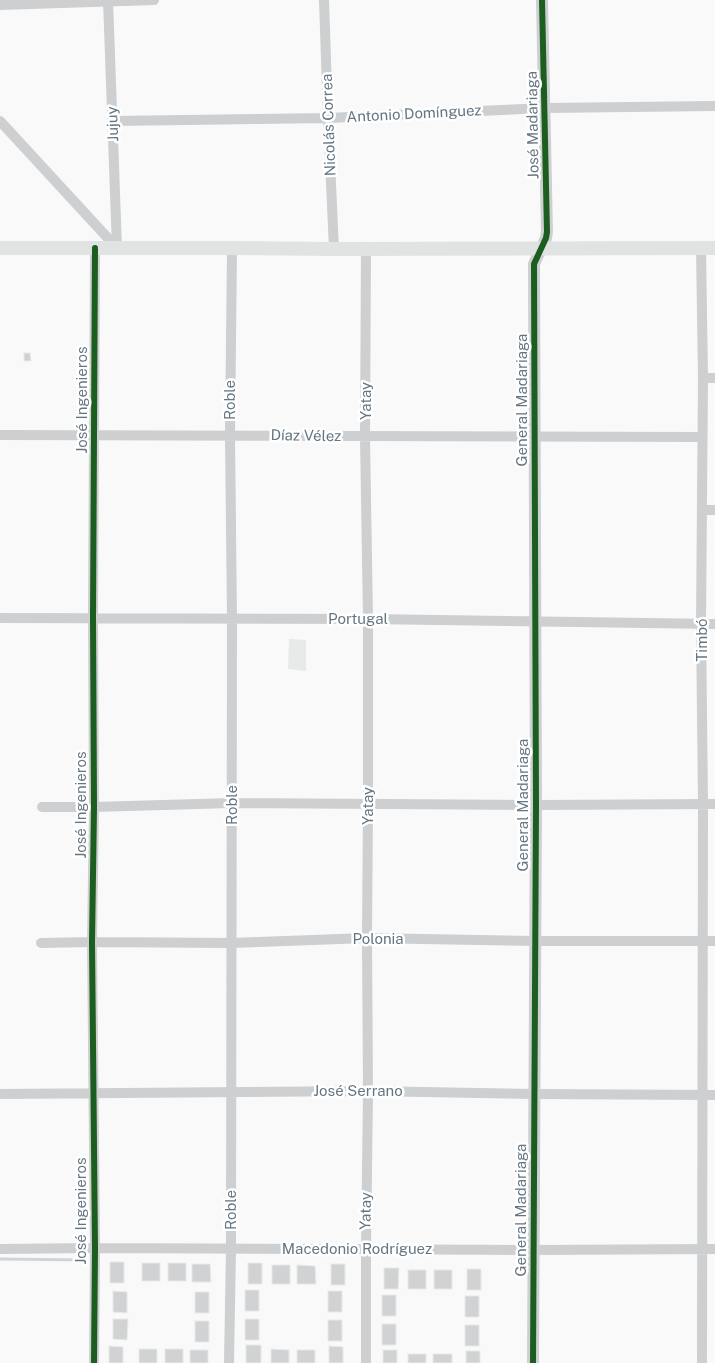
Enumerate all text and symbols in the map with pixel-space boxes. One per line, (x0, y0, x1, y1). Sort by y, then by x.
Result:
street label: José Madariaga (523, 71, 543, 179)
street label: Nicolás Correa (318, 73, 340, 177)
street label: Antonio Domínguez (346, 101, 482, 127)
street label: Jujuy (103, 106, 123, 142)
street label: General Madariaga (513, 334, 531, 466)
street label: José Ingenieros (73, 346, 91, 454)
street label: Roble (221, 380, 239, 420)
street label: Yatay (357, 382, 375, 420)
street label: Díaz Vélez (270, 426, 342, 446)
street label: Portugal (328, 610, 388, 628)
street label: Timbó (693, 618, 711, 662)
street label: General Madariaga (514, 739, 532, 871)
street label: José Ingenieros (72, 751, 90, 859)
street label: Roble (223, 785, 241, 825)
street label: Yatay (359, 787, 377, 825)
street label: Polonia (352, 930, 404, 948)
street label: José Serrano (313, 1082, 403, 1100)
street label: General Madariaga (512, 1144, 530, 1276)
street label: José Ingenieros (72, 1157, 90, 1265)
street label: Roble (222, 1190, 240, 1230)
street label: Yatay (357, 1192, 375, 1230)
street label: Macedonio Rodríguez (282, 1240, 432, 1258)

